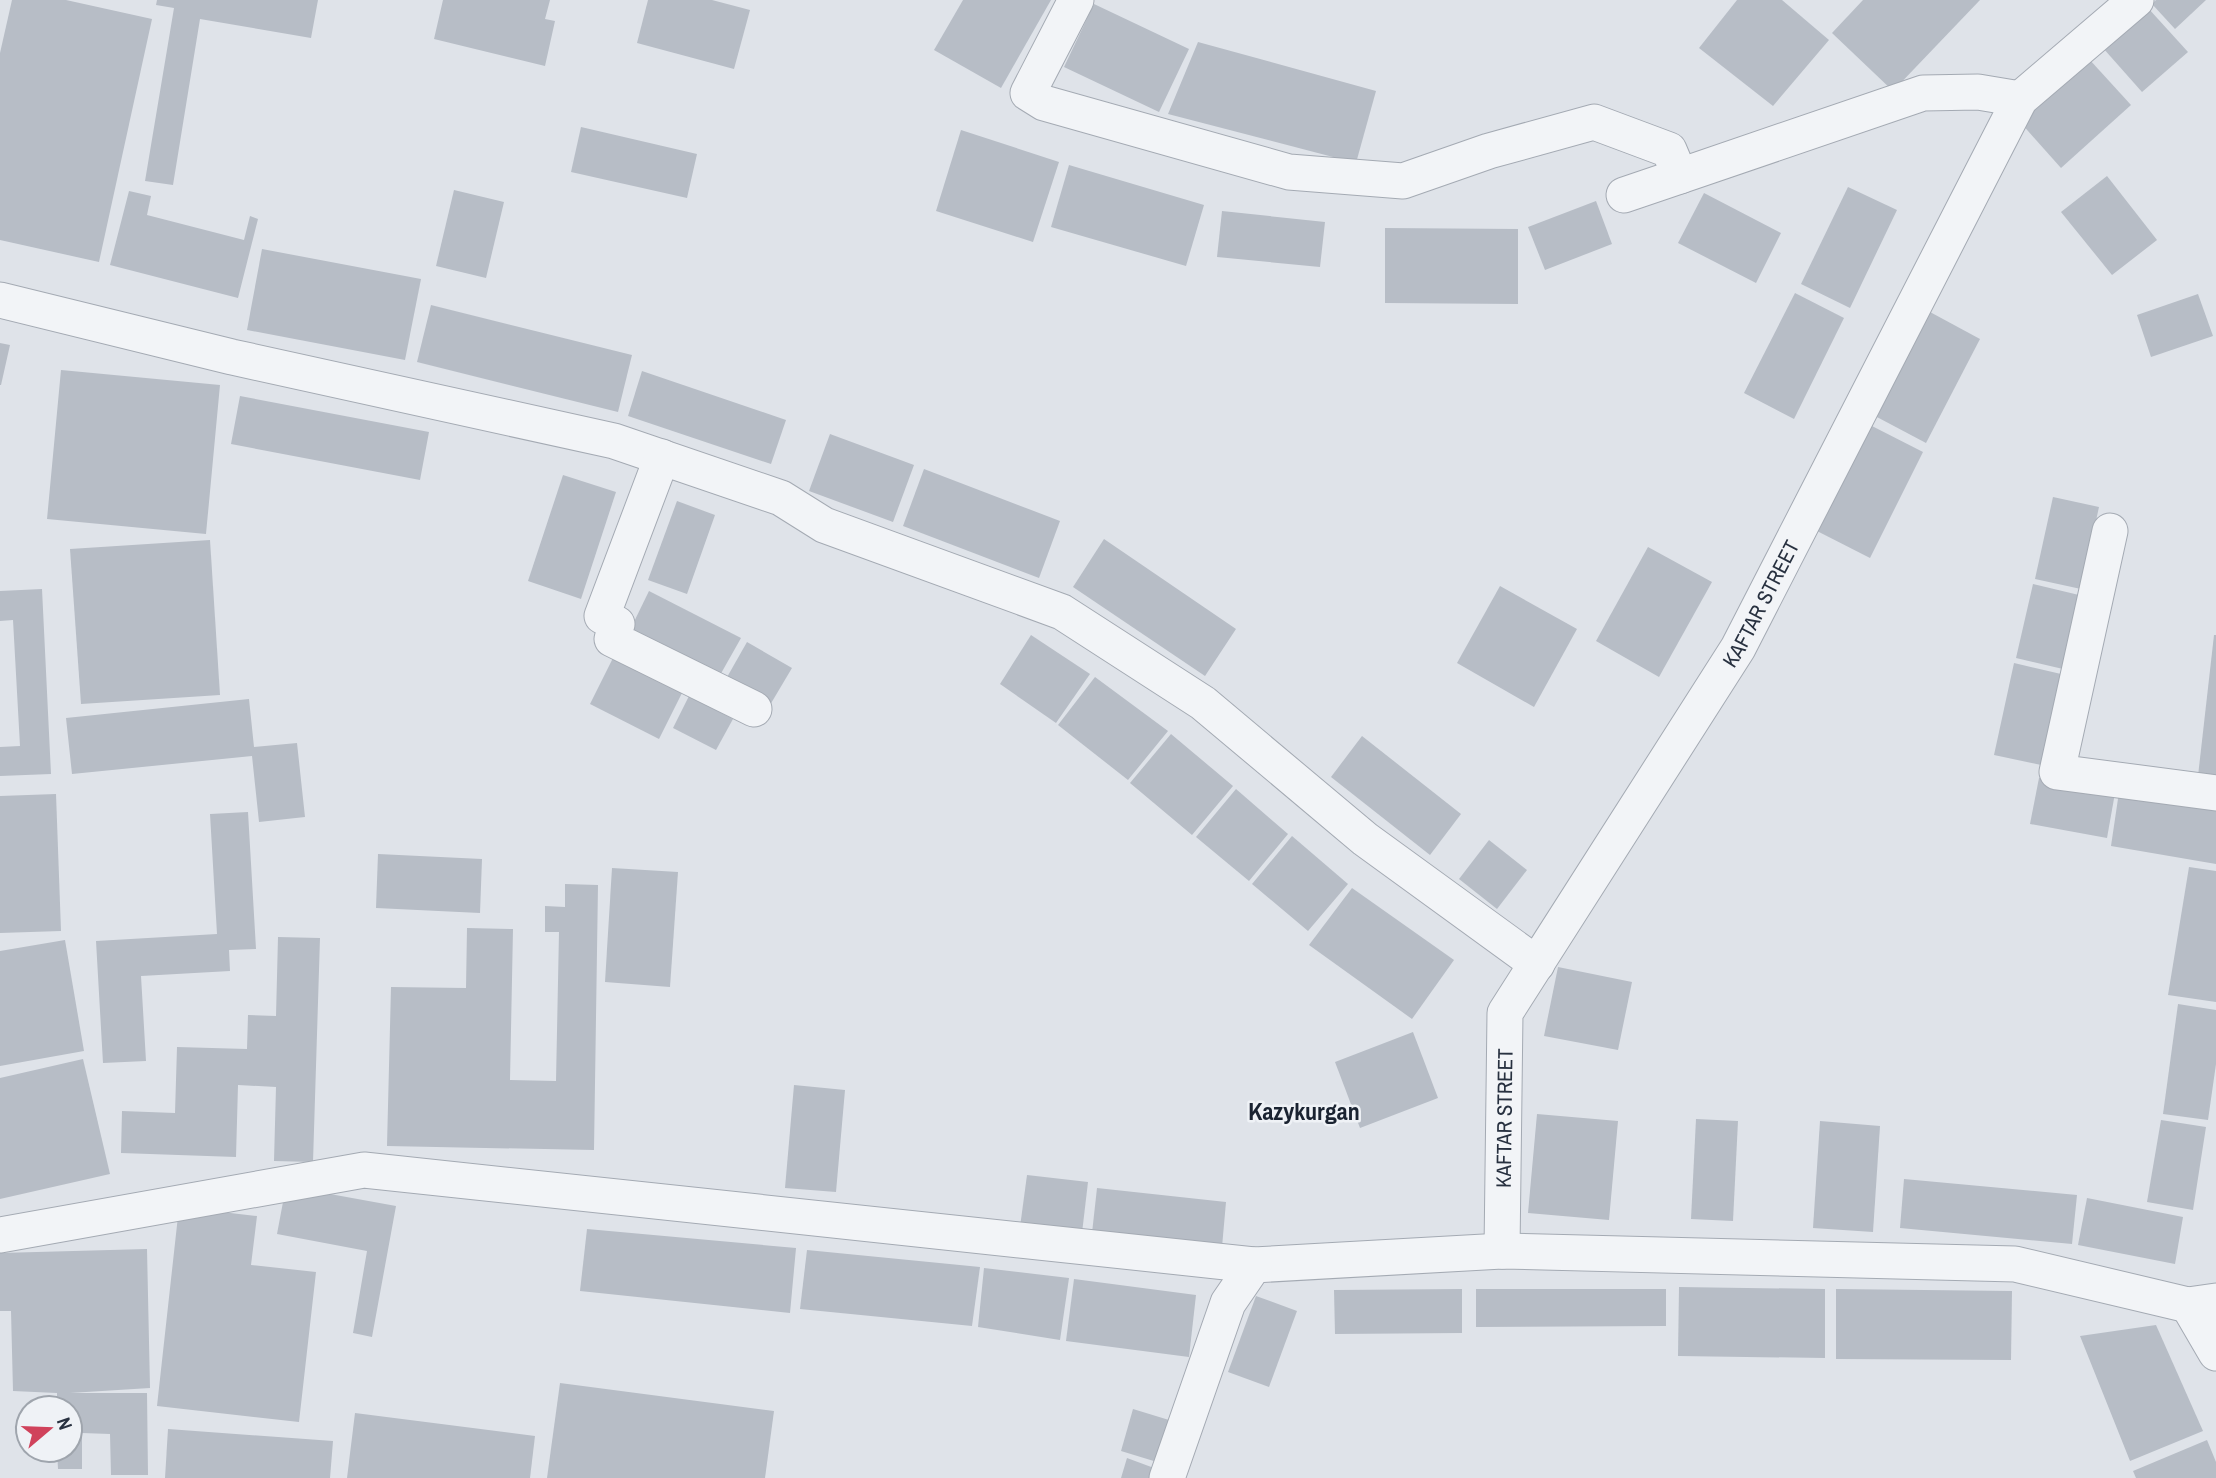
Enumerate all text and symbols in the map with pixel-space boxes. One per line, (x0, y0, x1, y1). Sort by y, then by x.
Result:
street label: KAFTAR STREET (1715, 534, 1806, 673)
street label: KAFTAR STREET (1488, 1048, 1519, 1188)
district label: Kazykurgan (1248, 1095, 1360, 1127)
north arrow (14, 1394, 84, 1464)
text: N (51, 1414, 79, 1433)

